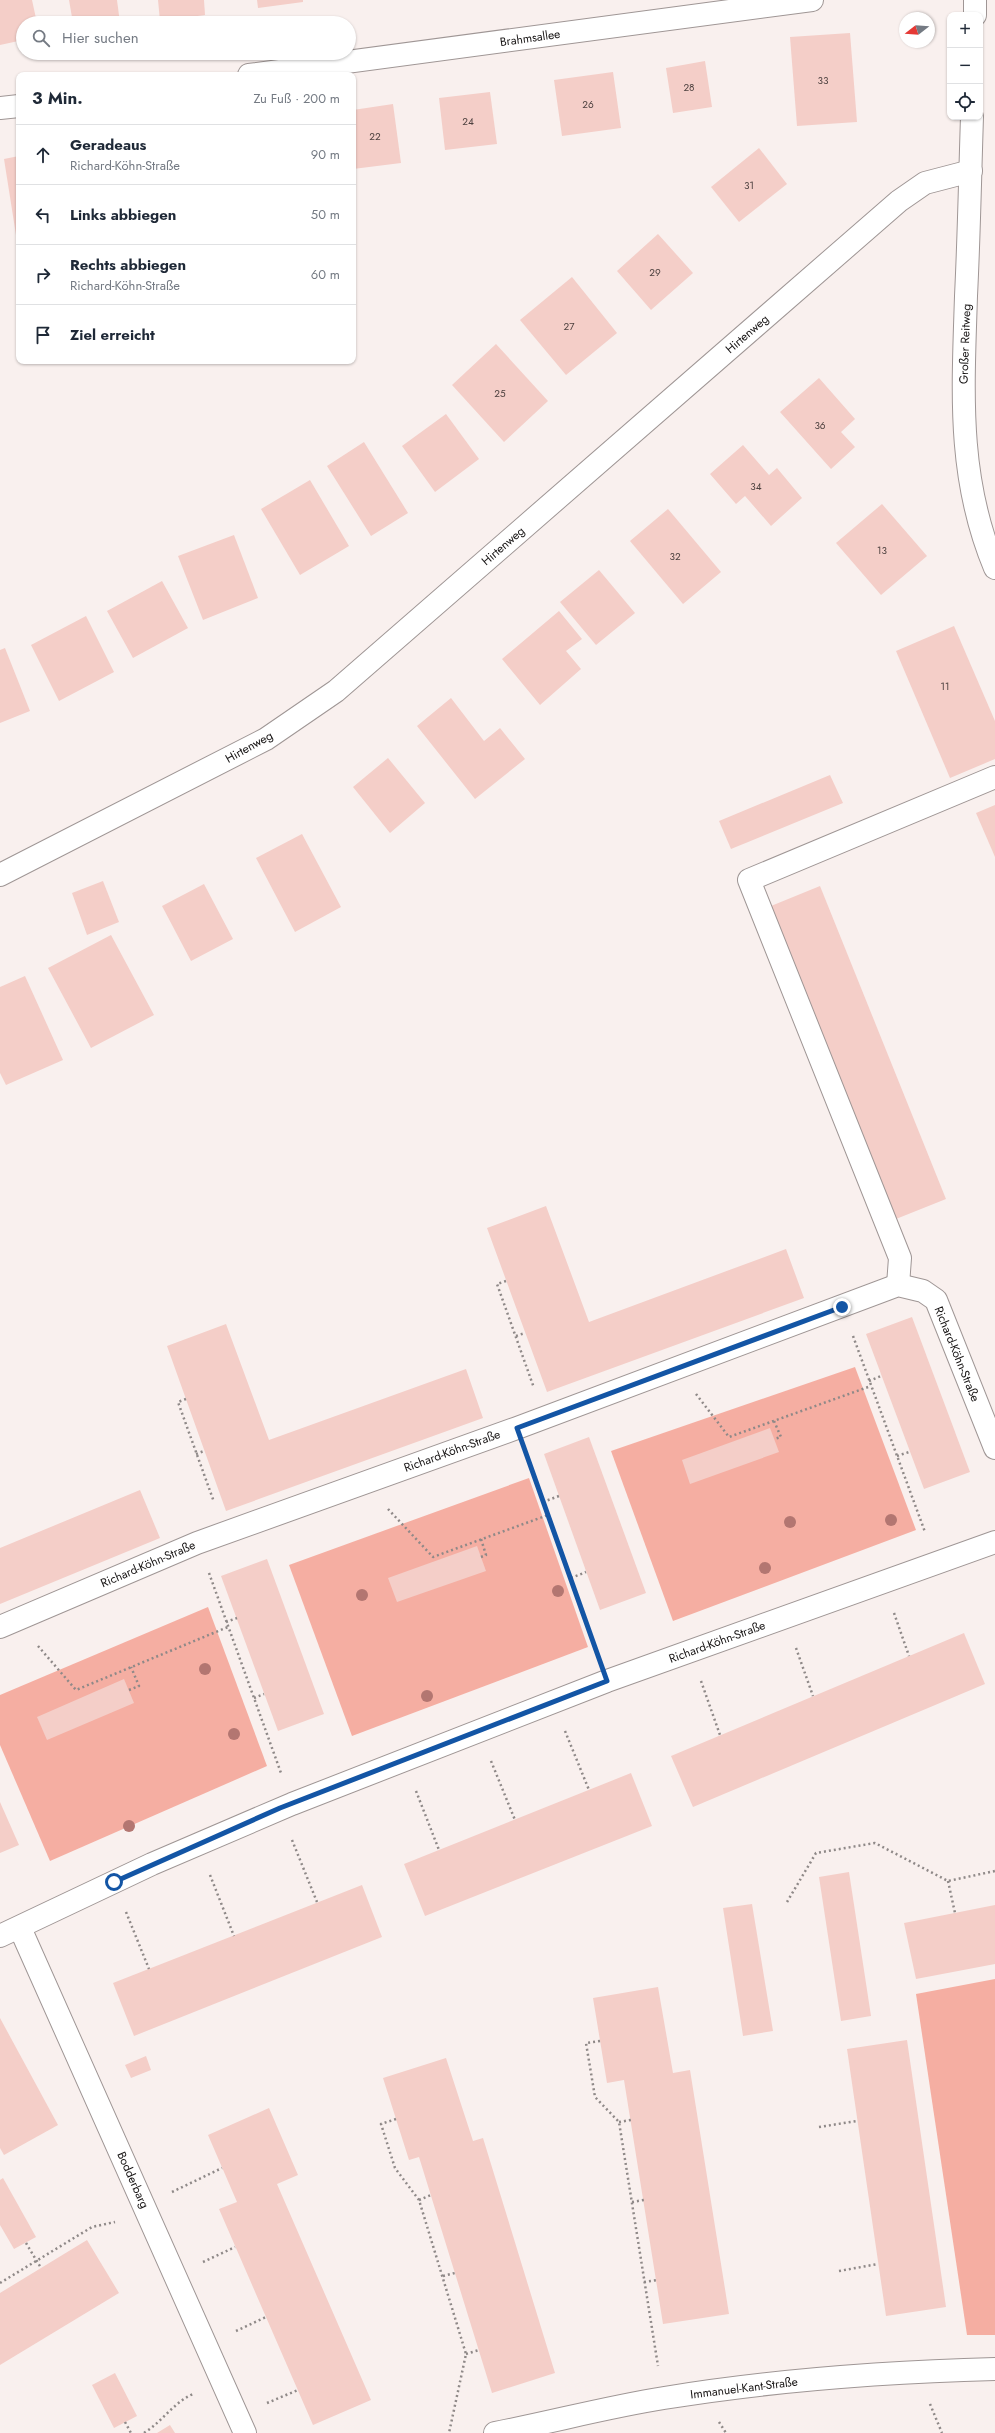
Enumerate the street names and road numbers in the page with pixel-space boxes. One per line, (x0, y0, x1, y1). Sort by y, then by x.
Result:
street label: Brahmsallee (499, 25, 561, 51)
street label: Großer Reitweg (955, 304, 975, 384)
street label: Hirtenweg (721, 310, 773, 358)
street label: Hirtenweg (477, 522, 529, 570)
street label: Hirtenweg (222, 726, 276, 768)
street label: Richard-Köhn-Straße (930, 1304, 984, 1404)
street label: Richard-Köhn-Straße (401, 1425, 503, 1477)
street label: Richard-Köhn-Straße (98, 1536, 198, 1592)
street label: Richard-Köhn-Straße (666, 1616, 768, 1668)
street label: Bodderbarg (112, 2149, 154, 2211)
street label: Immanuel-Kant-Straße (689, 2372, 799, 2404)

